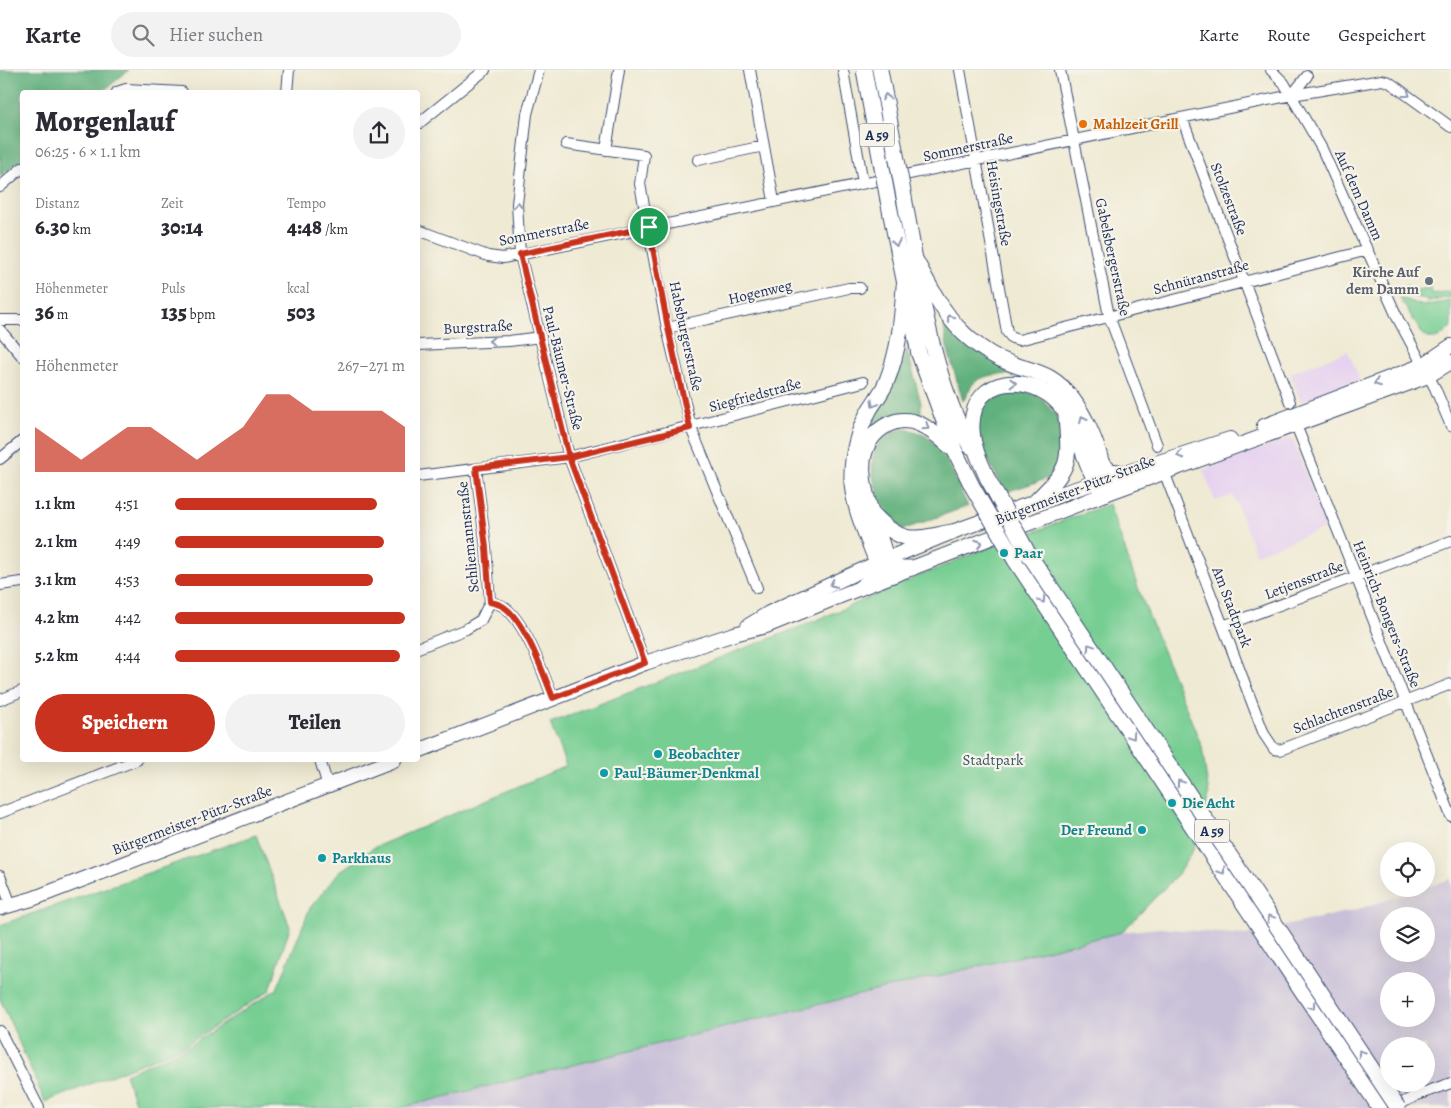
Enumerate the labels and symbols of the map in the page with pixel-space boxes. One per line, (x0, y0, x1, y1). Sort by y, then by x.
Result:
one-way arrow (1401, 88, 1411, 97)
one-way arrow (881, 93, 891, 102)
place label: Mahlzeit Grill (1093, 114, 1179, 134)
marker: Mahlzeit Grill (1077, 118, 1089, 130)
road number: A 59 (860, 124, 894, 146)
street label: Sommerstraße (921, 128, 1015, 166)
street label: Auf dem Damm (1330, 146, 1388, 244)
street label: Heisingstraße (982, 158, 1016, 248)
street label: Stolzestraße (1206, 160, 1252, 239)
street label: Gabelsbergerstraße (1091, 196, 1135, 318)
one-way arrow (512, 201, 523, 209)
pin (628, 206, 670, 248)
street label: Sommerstraße (497, 213, 591, 251)
one-way arrow (891, 238, 901, 247)
street label: Schnüranstraße (1151, 255, 1251, 299)
place label: Kirche Auf dem Damm (1346, 262, 1421, 299)
street label: Hogenweg (726, 275, 794, 309)
marker: Kirche Auf dem Damm (1423, 275, 1435, 287)
street label: Habsburgerstraße (665, 279, 708, 393)
street label: Paul-Bäumer-Straße (538, 304, 588, 433)
one-way arrow (947, 314, 956, 324)
street label: Burgstraße (443, 315, 513, 339)
one-way arrow (488, 336, 496, 347)
street label: Siegfriedstraße (707, 373, 804, 417)
one-way arrow (1374, 377, 1382, 387)
one-way arrow (1010, 378, 1018, 388)
one-way arrow (870, 398, 880, 407)
one-way arrow (1079, 415, 1090, 424)
one-way arrow (921, 421, 930, 431)
street label: Bürgermeister-Pütz-Straße (992, 450, 1158, 530)
one-way arrow (1177, 450, 1185, 460)
street label: Schliemannstraße (452, 480, 484, 594)
street label: Heinrich-Bongers-Straße (1348, 537, 1426, 691)
one-way arrow (974, 539, 983, 549)
place label: Paar (1014, 543, 1043, 563)
marker: Paar (998, 547, 1010, 559)
street label: Letjensstraße (1262, 556, 1347, 604)
street label: Am Stadtpark (1207, 563, 1257, 651)
one-way arrow (829, 578, 838, 588)
one-way arrow (1036, 595, 1045, 604)
one-way arrow (1087, 644, 1096, 653)
street label: Schlachtenstraße (1290, 682, 1396, 738)
one-way arrow (1126, 730, 1135, 739)
place label: Beobachter (668, 744, 740, 764)
marker: Beobachter (652, 748, 664, 760)
park label: Stadtpark (962, 750, 1024, 770)
place label: Paul-Bäumer-Denkmal (614, 763, 759, 783)
marker: Paul-Bäumer-Denkmal (598, 767, 610, 779)
one-way arrow (1177, 779, 1186, 788)
street label: Bürgermeister-Pütz-Straße (109, 780, 275, 860)
place label: Die Acht (1182, 793, 1235, 813)
marker: Die Acht (1166, 797, 1178, 809)
road number: A 59 (1194, 819, 1230, 842)
place label: Der Freund (1061, 820, 1133, 840)
marker: Der Freund (1136, 824, 1148, 836)
place label: Parkhaus (332, 848, 391, 868)
marker: Parkhaus (316, 852, 328, 864)
one-way arrow (1216, 865, 1225, 875)
one-way arrow (1267, 914, 1277, 923)
one-way arrow (1306, 1000, 1315, 1010)
one-way arrow (1358, 1049, 1367, 1059)

